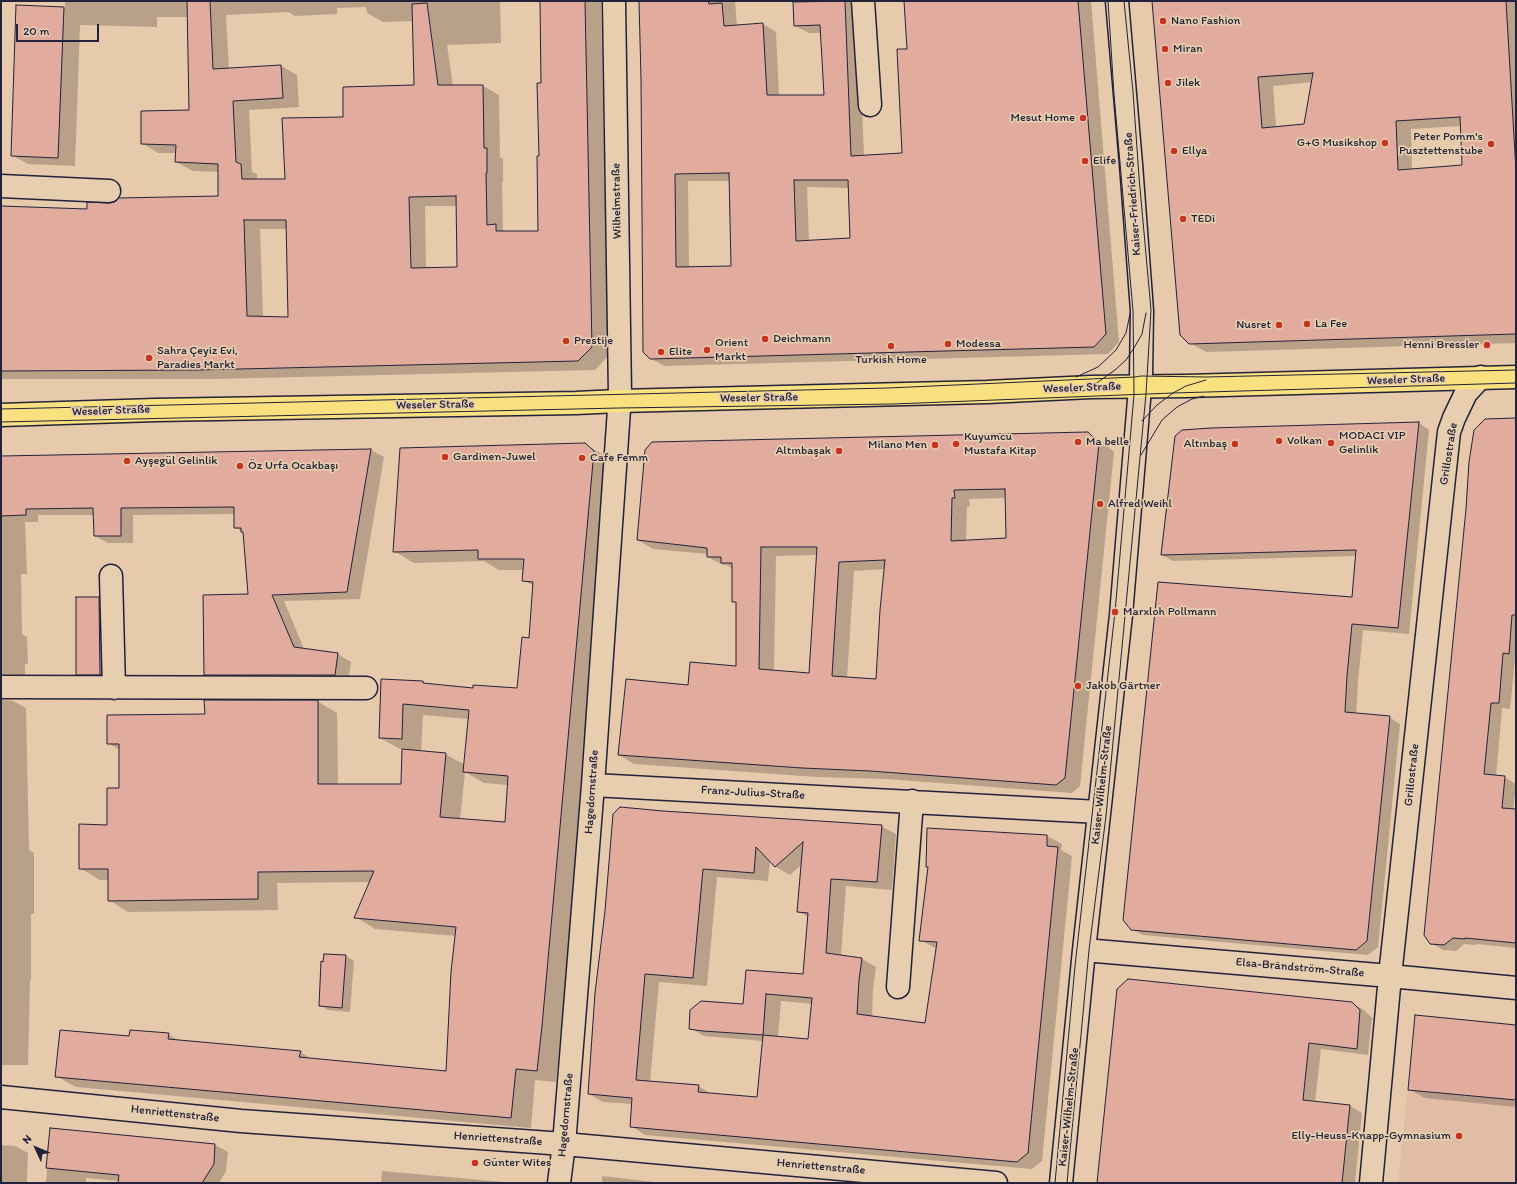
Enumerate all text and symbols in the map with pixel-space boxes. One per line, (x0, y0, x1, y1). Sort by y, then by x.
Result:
place label: Nano Fashion (1171, 14, 1240, 28)
scale bar (18, 16, 101, 42)
marker: Nano Fashion (1158, 16, 1168, 26)
text: 20 m (23, 24, 50, 38)
place label: Miran (1173, 42, 1203, 56)
marker: Miran (1160, 44, 1170, 54)
place label: Jilek (1176, 76, 1200, 90)
marker: Jilek (1163, 78, 1173, 88)
place label: Mesut Home (1011, 111, 1075, 125)
marker: Mesut Home (1078, 113, 1088, 123)
place label: Peter Pomm's Pusztettenstube (1399, 130, 1483, 158)
street label: Kaiser-Friedrich-Straße (1122, 132, 1144, 256)
place label: G+G Musikshop (1297, 136, 1377, 150)
marker: G+G Musikshop (1380, 138, 1390, 148)
marker: Peter Pomm's Pusztettenstube (1486, 139, 1496, 149)
place label: Ellya (1182, 144, 1207, 158)
marker: Ellya (1169, 146, 1179, 156)
place label: Elife (1093, 154, 1116, 168)
marker: Elife (1080, 156, 1090, 166)
street label: Wilhelmstraße (609, 163, 625, 239)
place label: TEDi (1191, 212, 1215, 226)
marker: TEDi (1178, 214, 1188, 224)
place label: La Fee (1315, 317, 1347, 331)
place label: Nusret (1236, 318, 1271, 332)
marker: La Fee (1302, 319, 1312, 329)
marker: Nusret (1274, 320, 1284, 330)
place label: Deichmann (773, 332, 831, 346)
place label: Prestije (574, 334, 613, 348)
marker: Deichmann (760, 334, 770, 344)
marker: Prestije (561, 336, 571, 346)
place label: Orient Markt (715, 336, 748, 364)
place label: Modessa (956, 337, 1001, 351)
place label: Henni Bressler (1403, 338, 1479, 352)
marker: Modessa (943, 339, 953, 349)
marker: Henni Bressler (1482, 340, 1492, 350)
marker: Turkish Home (886, 341, 896, 351)
place label: Sahra Çeyiz Evi, Paradies Markt (157, 344, 238, 372)
place label: Elite (669, 345, 692, 359)
marker: Orient Markt (702, 345, 712, 355)
marker: Elite (656, 347, 666, 357)
marker: Sahra Çeyiz Evi, Paradies Markt (144, 353, 154, 363)
place label: Turkish Home (855, 353, 927, 367)
street label: Weseler Straße (1367, 371, 1445, 389)
street label: Weseler Straße (1043, 379, 1121, 397)
street label: Weseler Straße (720, 390, 798, 406)
street label: Weseler Straße (396, 397, 474, 413)
street label: Weseler Straße (72, 402, 150, 420)
street label: Grillostraße (1437, 422, 1461, 486)
place label: MODACI VIP Gelinlik (1339, 429, 1406, 457)
place label: Kuyumcu Mustafa Kitap (964, 430, 1036, 458)
place label: Volkan (1287, 434, 1322, 448)
place label: Ma belle (1086, 435, 1129, 449)
marker: Volkan (1274, 436, 1284, 446)
marker: Ma belle (1073, 437, 1083, 447)
place label: Altınbaş (1184, 437, 1227, 451)
place label: Milano Men (868, 438, 927, 452)
marker: MODACI VIP Gelinlik (1326, 438, 1336, 448)
marker: Kuyumcu Mustafa Kitap (951, 439, 961, 449)
marker: Altınbaş (1230, 439, 1240, 449)
marker: Milano Men (930, 440, 940, 450)
place label: Altınbaşak (776, 444, 831, 458)
marker: Altınbaşak (834, 446, 844, 456)
place label: Gardinen-Juwel (453, 450, 536, 464)
place label: Cafe Femm (590, 451, 648, 465)
marker: Gardinen-Juwel (440, 452, 450, 462)
marker: Cafe Femm (577, 453, 587, 463)
place label: Ayşegül Gelinlik (135, 454, 218, 468)
marker: Ayşegül Gelinlik (122, 456, 132, 466)
place label: Öz Urfa Ocakbaşı (248, 459, 338, 473)
marker: Öz Urfa Ocakbaşı (235, 461, 245, 471)
place label: Alfred Weihl (1108, 497, 1172, 511)
marker: Alfred Weihl (1095, 499, 1105, 509)
place label: Marxloh Pollmann (1123, 605, 1216, 619)
marker: Marxloh Pollmann (1110, 607, 1120, 617)
place label: Jakob Gärtner (1086, 679, 1160, 693)
marker: Jakob Gärtner (1073, 681, 1083, 691)
street label: Kaiser-Wilhelm-Straße (1089, 725, 1115, 845)
street label: Grillostraße (1402, 743, 1422, 807)
street label: Hagedornstraße (582, 749, 602, 835)
street label: Franz-Julius-Straße (701, 783, 805, 803)
street label: Elsa-Brändström-Straße (1235, 955, 1365, 981)
street label: Kaiser-Wilhelm-Straße (1056, 1047, 1082, 1167)
street label: Hagedornstraße (555, 1072, 577, 1158)
street label: Henriettenstraße (130, 1102, 220, 1126)
north arrow (16, 1128, 56, 1168)
street label: Henriettenstraße (453, 1129, 543, 1149)
place label: Elly-Heuss-Knapp-Gymnasium (1291, 1129, 1451, 1143)
marker: Elly-Heuss-Knapp-Gymnasium (1454, 1131, 1464, 1141)
text: N (20, 1132, 34, 1147)
place label: Günter Wites (483, 1156, 551, 1170)
street label: Henriettenstraße (776, 1156, 866, 1178)
marker: Günter Wites (470, 1158, 480, 1168)

